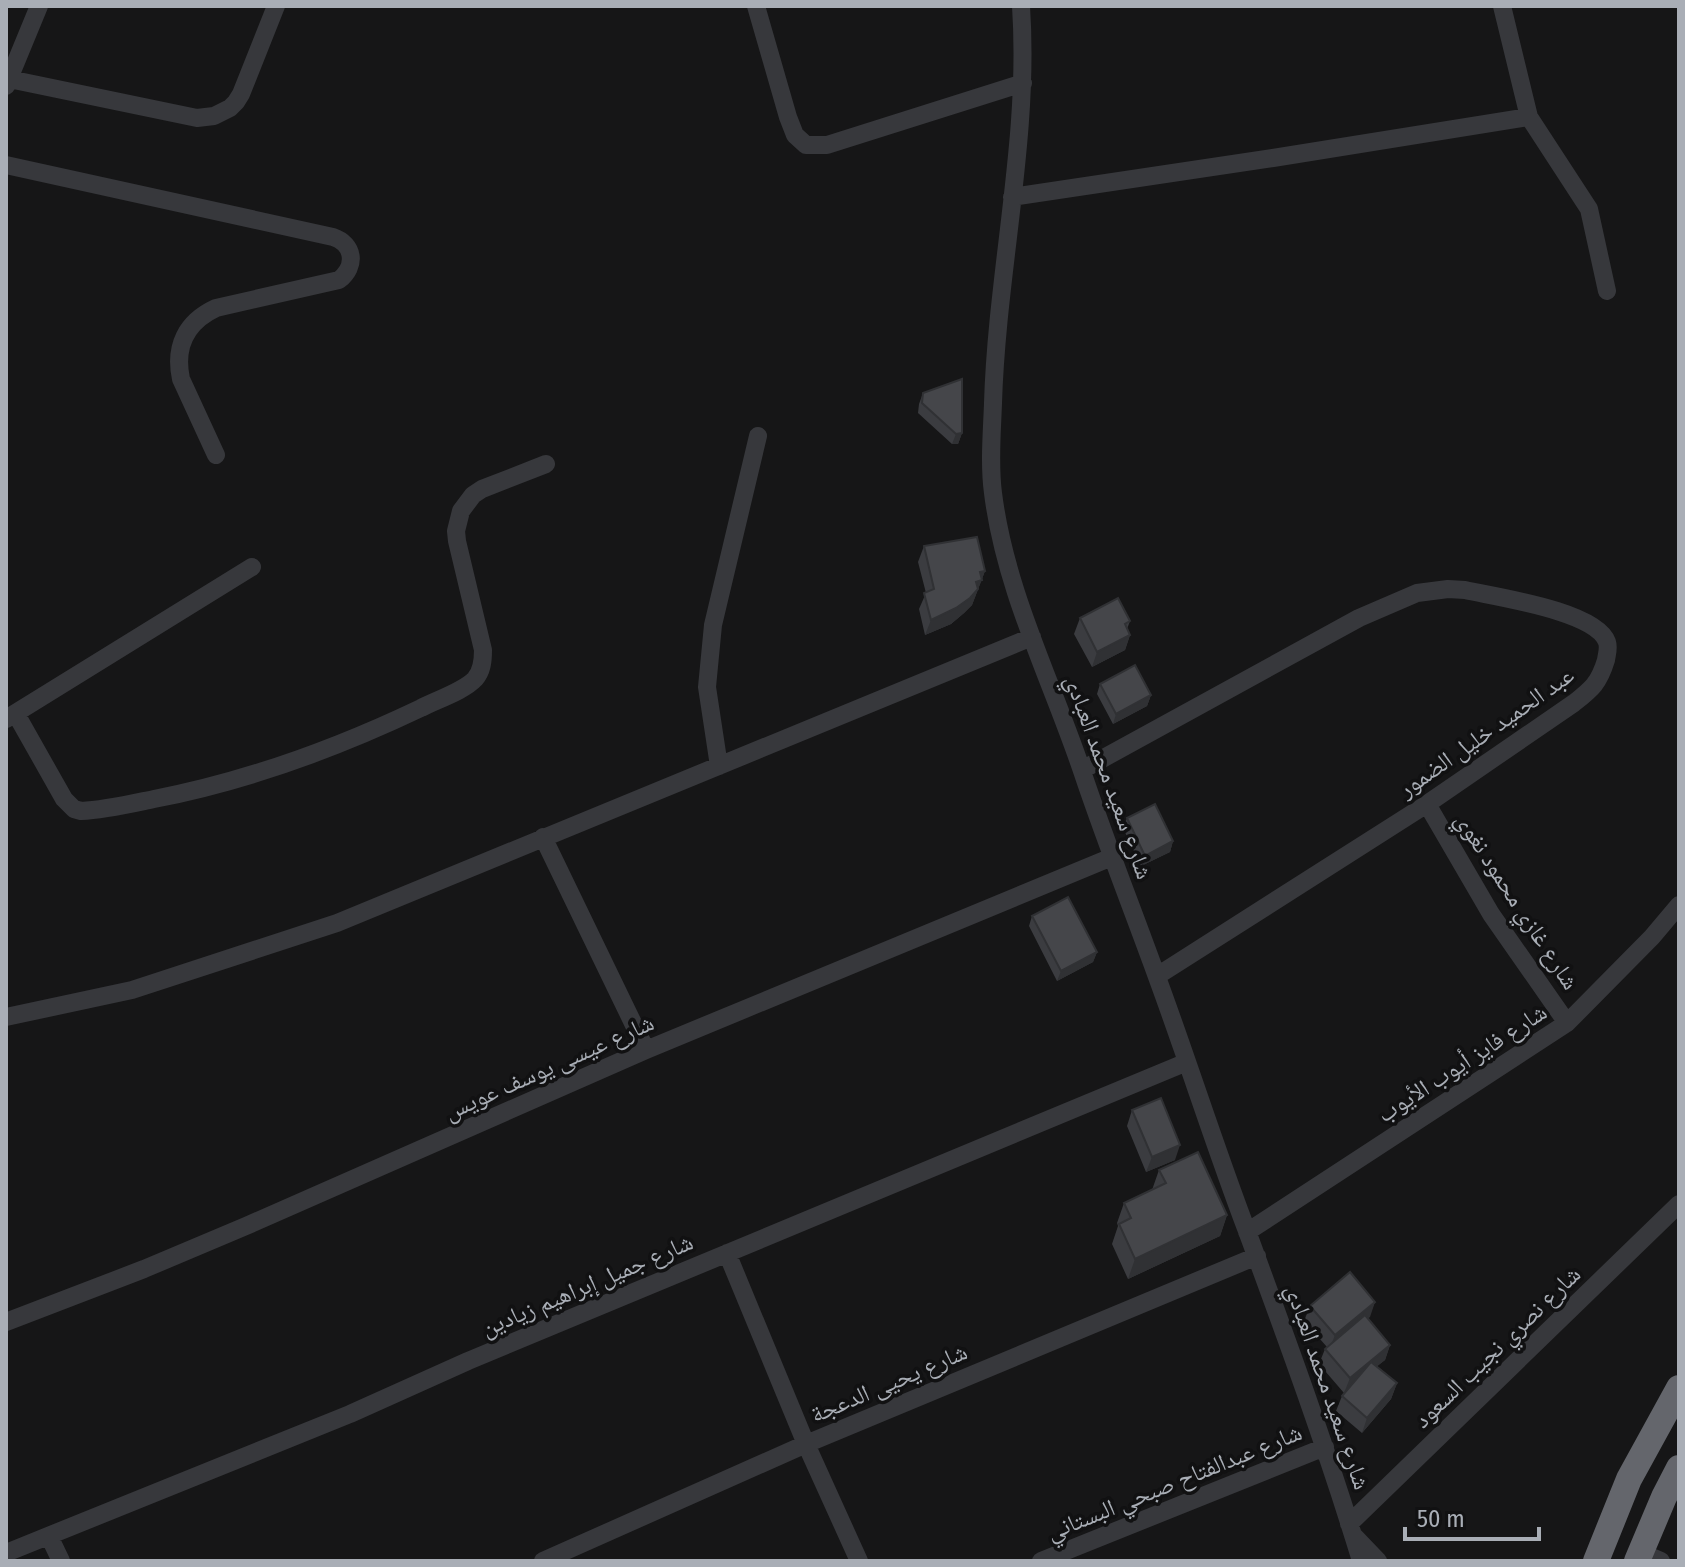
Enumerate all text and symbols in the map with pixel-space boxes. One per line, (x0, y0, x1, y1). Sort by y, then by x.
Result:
street label: عبد الحميد خليل الضمور (1392, 661, 1579, 804)
street label: شارع سعيد محمد العبادي (1054, 671, 1159, 885)
street label: شارع غازي محمود نغوي (1445, 807, 1585, 998)
street label: شارع فايز أيوب الأيوب (1372, 998, 1553, 1129)
street label: شارع عيسى يوسف عويس (440, 1008, 659, 1127)
street label: شارع جميل إبراهيم زيادين (477, 1228, 698, 1344)
street label: شارع نصري نجيب السعود (1408, 1260, 1590, 1437)
street label: شارع سعيد محمد العبادي (1275, 1281, 1376, 1495)
street label: شارع يحيى الدعجة (806, 1337, 972, 1430)
street label: شارع عبدالفتاح صبحي البستاني (1042, 1418, 1308, 1551)
scale bar (1405, 1491, 1539, 1541)
text: 50 m (1417, 1505, 1465, 1533)

